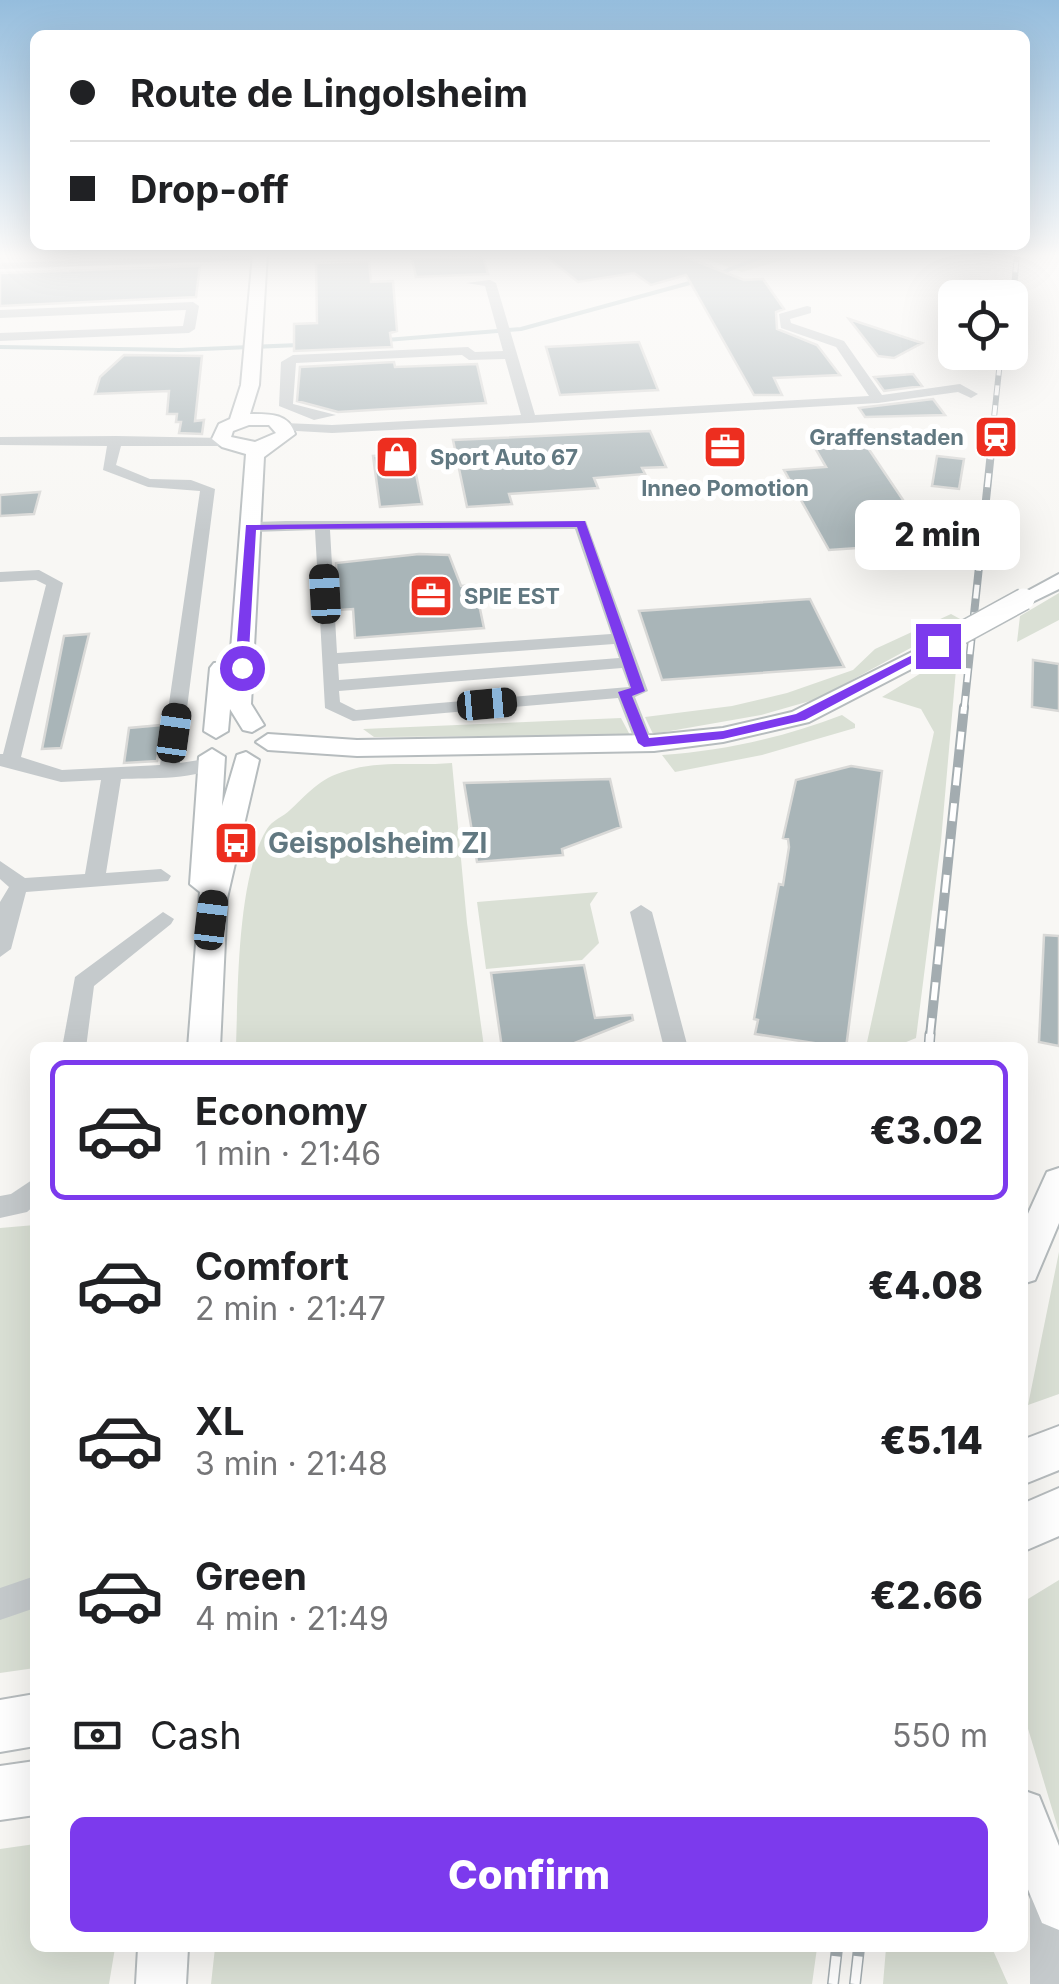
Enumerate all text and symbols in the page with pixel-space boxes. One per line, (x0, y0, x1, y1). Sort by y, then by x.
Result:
text: Route de Lingolsheim (130, 70, 528, 116)
text: Drop-off (130, 166, 289, 212)
map controls (938, 280, 1028, 370)
button: locate (938, 280, 1028, 370)
station icon: Graffenstaden (973, 414, 1019, 460)
office icon: Inneo Pomotion (702, 424, 748, 470)
place label: Graffenstaden (809, 424, 964, 450)
shop icon: Sport Auto 67 (374, 434, 420, 480)
place label: Sport Auto 67 (430, 444, 578, 470)
place label: Inneo Pomotion (641, 475, 809, 501)
callout: 2 min (856, 501, 1020, 571)
text: 2 min (894, 515, 981, 554)
car (308, 563, 342, 625)
office icon: SPIE EST (408, 573, 454, 619)
place label: SPIE EST (464, 583, 560, 609)
route end (916, 624, 961, 669)
route start (220, 646, 265, 691)
car (456, 686, 518, 722)
car (155, 701, 193, 765)
bus stop icon: Geispolsheim ZI (213, 820, 259, 866)
place label: Geispolsheim ZI (268, 826, 487, 860)
car (192, 888, 230, 952)
icon: car (75, 1085, 165, 1175)
text: Economy (195, 1088, 368, 1134)
text: €3.02 (870, 1107, 983, 1153)
text: 1 min · 21:46 (195, 1134, 381, 1173)
icon: car (75, 1240, 165, 1330)
text: Comfort (195, 1243, 349, 1289)
text: €4.08 (868, 1262, 983, 1308)
text: 2 min · 21:47 (195, 1289, 386, 1328)
icon: car (75, 1395, 165, 1485)
text: XL (195, 1398, 245, 1444)
text: €5.14 (880, 1417, 983, 1463)
text: 3 min · 21:48 (195, 1444, 388, 1483)
icon: car (75, 1550, 165, 1640)
text: Green (195, 1553, 307, 1599)
text: €2.66 (870, 1572, 983, 1618)
text: 4 min · 21:49 (195, 1599, 389, 1638)
icon: cash (70, 1708, 125, 1763)
text: Cash (150, 1712, 242, 1758)
text: 550 m (892, 1716, 988, 1755)
button: Confirm (70, 1817, 988, 1932)

